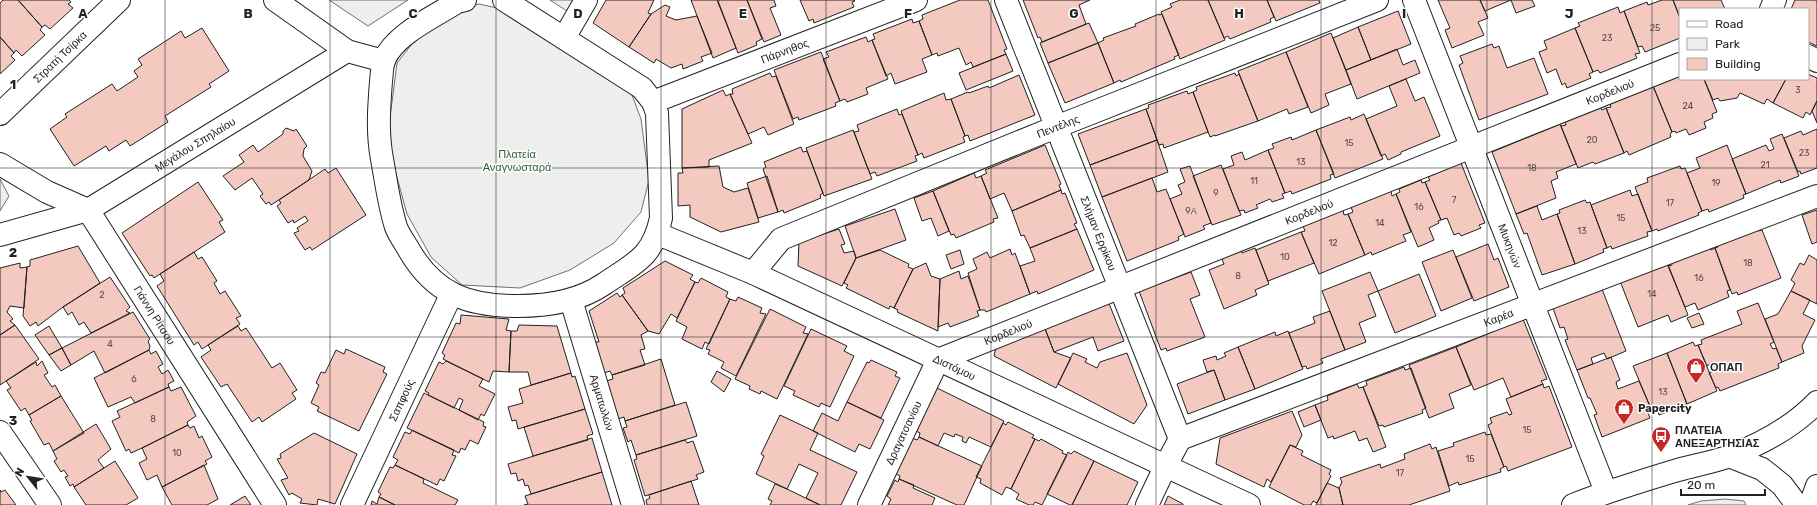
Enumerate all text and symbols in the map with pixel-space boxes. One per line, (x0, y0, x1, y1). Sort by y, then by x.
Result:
text: A (78, 6, 88, 21)
text: B (243, 6, 253, 21)
text: C (408, 6, 418, 21)
text: D (573, 6, 583, 21)
text: E (739, 6, 747, 21)
text: F (904, 6, 912, 21)
text: G (1069, 6, 1079, 21)
text: H (1234, 6, 1244, 21)
text: I (1402, 6, 1406, 21)
text: J (1565, 6, 1573, 21)
legend (1679, 8, 1809, 80)
text: Road (1715, 17, 1743, 31)
house number: 25 (1650, 23, 1660, 33)
street label: Στρατή Τσίρκα (30, 28, 90, 85)
house number: 23 (1602, 33, 1612, 43)
street label: Πάρνηθος (759, 36, 810, 66)
text: Park (1715, 37, 1741, 51)
text: Building (1715, 57, 1761, 71)
text: 1 (10, 77, 16, 92)
street label: Κορδελιού (1584, 77, 1636, 107)
house number: 3 (1795, 85, 1801, 95)
house number: 24 (1683, 101, 1694, 111)
street label: Πεντέλης (1035, 112, 1081, 141)
street label: Μεγάλου Σπηλαίου (152, 115, 238, 174)
house number: 20 (1587, 135, 1598, 145)
house number: 15 (1344, 138, 1354, 148)
park label: Πλατεία Αναγνωσταρά (483, 148, 552, 174)
house number: 23 (1799, 148, 1809, 158)
house number: 13 (1296, 157, 1306, 167)
house number: 21 (1760, 160, 1770, 170)
house number: 18 (1527, 163, 1537, 173)
house number: 11 (1250, 176, 1258, 186)
house number: 19 (1711, 178, 1721, 188)
house number: 9 (1213, 188, 1219, 198)
street label: Σλήμαν Ερρίκου (1078, 194, 1119, 273)
house number: 7 (1452, 195, 1457, 205)
street label: Κορδελιού (1283, 197, 1335, 227)
house number: 17 (1666, 198, 1675, 208)
house number: 16 (1414, 202, 1424, 212)
house number: 9Α (1185, 206, 1197, 216)
house number: 15 (1616, 213, 1626, 223)
house number: 14 (1375, 218, 1385, 228)
street label: Μυκηνών (1495, 222, 1525, 270)
house number: 13 (1577, 226, 1587, 236)
house number: 12 (1328, 238, 1338, 248)
text: 2 (9, 245, 17, 260)
house number: 10 (1280, 252, 1290, 262)
house number: 18 (1743, 258, 1753, 268)
house number: 8 (1235, 271, 1241, 281)
house number: 16 (1694, 273, 1704, 283)
street label: Γιάννη Ρίτσου (131, 283, 178, 347)
house number: 14 (1647, 289, 1657, 299)
house number: 2 (99, 290, 105, 300)
street label: Καρέα (1482, 306, 1516, 329)
street label: Κορδελιού (982, 317, 1034, 347)
house number: 4 (107, 339, 113, 349)
street label: Διστόμου (931, 352, 978, 383)
shop icon: ΟΠΑΠ (1685, 356, 1707, 384)
place label: ΟΠΑΠ (1710, 361, 1742, 374)
street label: Αρματωλών (587, 373, 617, 433)
house number: 6 (131, 374, 137, 384)
street label: Σαπφούς (386, 377, 417, 423)
house number: 13 (1658, 387, 1668, 397)
shop icon: Papercity (1613, 397, 1635, 425)
street label: Δραγατσανίου (883, 399, 924, 467)
place label: Papercity (1638, 402, 1692, 415)
text: 3 (9, 413, 18, 428)
house number: 8 (150, 414, 156, 424)
place label: ΠΛΑΤΕΙΑ ΑΝΕΞΑΡΤΗΣΙΑΣ (1675, 424, 1760, 450)
house number: 15 (1522, 425, 1532, 435)
bus stop icon: ΠΛΑΤΕΙΑ ΑΝΕΞΑΡΤΗΣΙΑΣ (1650, 425, 1672, 453)
house number: 10 (172, 448, 182, 458)
house number: 15 (1465, 454, 1475, 464)
north arrow (8, 457, 48, 497)
text: N (12, 466, 27, 479)
house number: 17 (1396, 468, 1405, 478)
scale bar (1681, 471, 1765, 497)
text: 20 m (1687, 478, 1715, 492)

